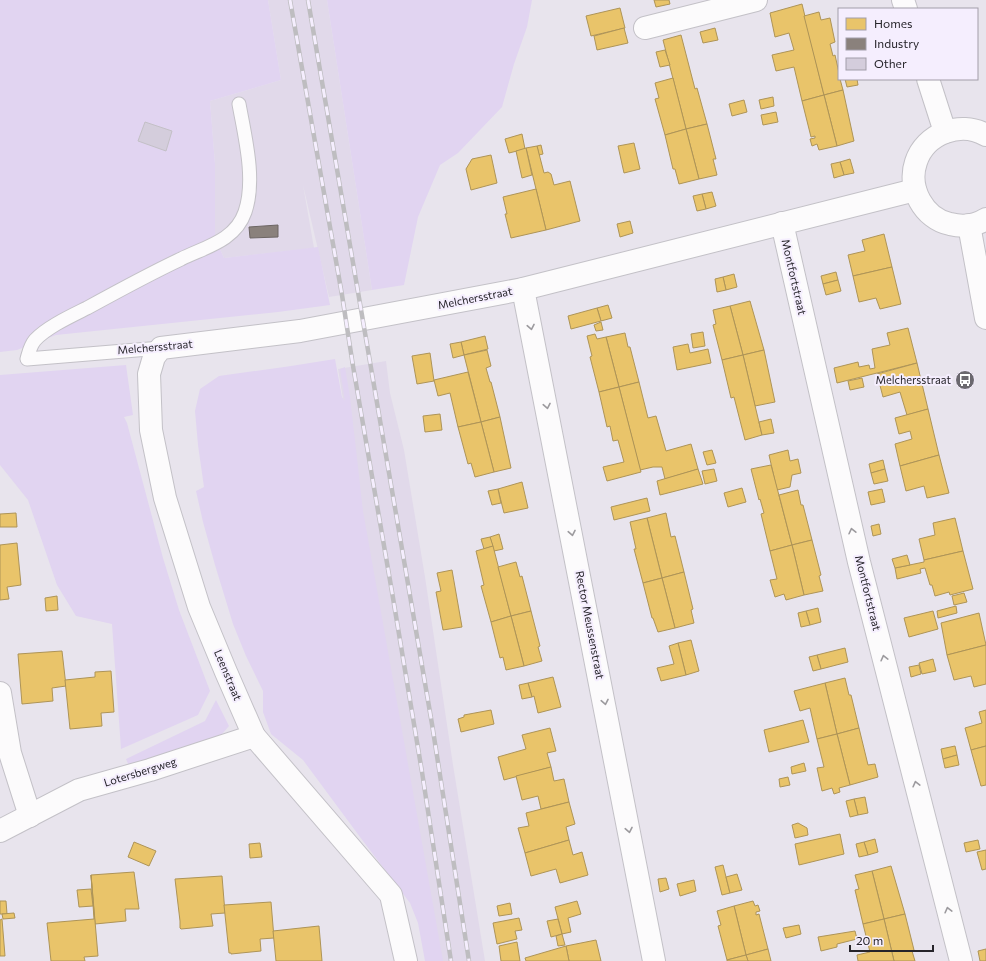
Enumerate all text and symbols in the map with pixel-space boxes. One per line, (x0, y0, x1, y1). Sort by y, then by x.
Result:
legend (838, 8, 978, 80)
text: Homes (874, 16, 912, 30)
text: Industry (874, 36, 919, 50)
text: Other (874, 56, 907, 70)
street label: Montfortstraat (779, 238, 810, 316)
street label: Melchersstraat (437, 284, 514, 311)
one-way arrow (526, 324, 535, 330)
street label: Melchersstraat (117, 337, 194, 356)
bus stop icon: Melchersstraat (954, 369, 976, 391)
place label: Melchersstraat (875, 373, 951, 386)
one-way arrow (542, 402, 550, 409)
one-way arrow (849, 528, 857, 535)
one-way arrow (567, 530, 575, 536)
street label: Montfortstraat (853, 554, 884, 632)
street label: Rector Meussenstraat (574, 570, 607, 681)
street label: Leenstraat (212, 647, 245, 703)
one-way arrow (880, 654, 889, 661)
one-way arrow (600, 699, 608, 705)
street label: Lotersbergweg (102, 754, 178, 789)
one-way arrow (912, 780, 921, 787)
one-way arrow (624, 827, 632, 833)
one-way arrow (944, 906, 953, 913)
scale bar (850, 927, 933, 953)
text: 20 m (856, 933, 883, 947)

